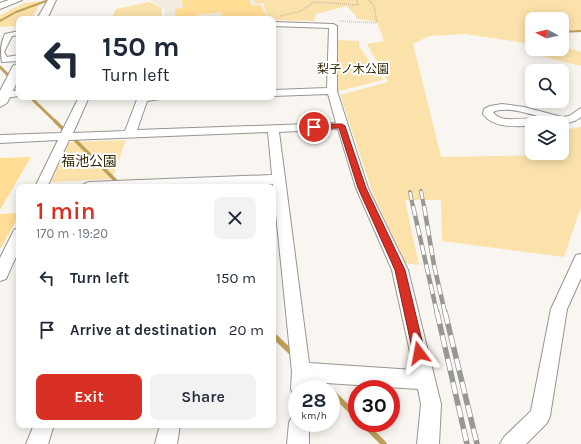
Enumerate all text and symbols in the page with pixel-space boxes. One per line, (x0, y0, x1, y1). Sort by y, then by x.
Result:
north arrow (525, 12, 569, 56)
map controls (525, 12, 569, 160)
text: 150 m (102, 30, 180, 63)
icon: left (36, 32, 88, 84)
park label: 梨子ノ木公園 (317, 62, 389, 76)
text: Turn left (102, 64, 170, 86)
button: search (525, 64, 569, 108)
pin (297, 110, 331, 144)
icon: arrive (303, 116, 325, 138)
button: layers (525, 116, 569, 160)
park label: 福池公園 (61, 153, 117, 170)
text: 1 min (36, 197, 96, 225)
button: close (214, 197, 256, 239)
text: 170 m · 19:20 (36, 226, 108, 241)
icon: left (36, 267, 58, 289)
text: Turn left (70, 269, 129, 287)
text: 150 m (216, 269, 256, 287)
icon: arrive (36, 319, 58, 341)
text: Arrive at destination (70, 321, 217, 339)
text: 20 m (229, 321, 264, 339)
position arrow (398, 332, 440, 374)
button: Exit (36, 374, 142, 420)
button: Share (150, 374, 256, 420)
speed limit sign: 30 (348, 380, 400, 432)
text: 28 (301, 389, 327, 412)
text: km/h (301, 410, 327, 422)

